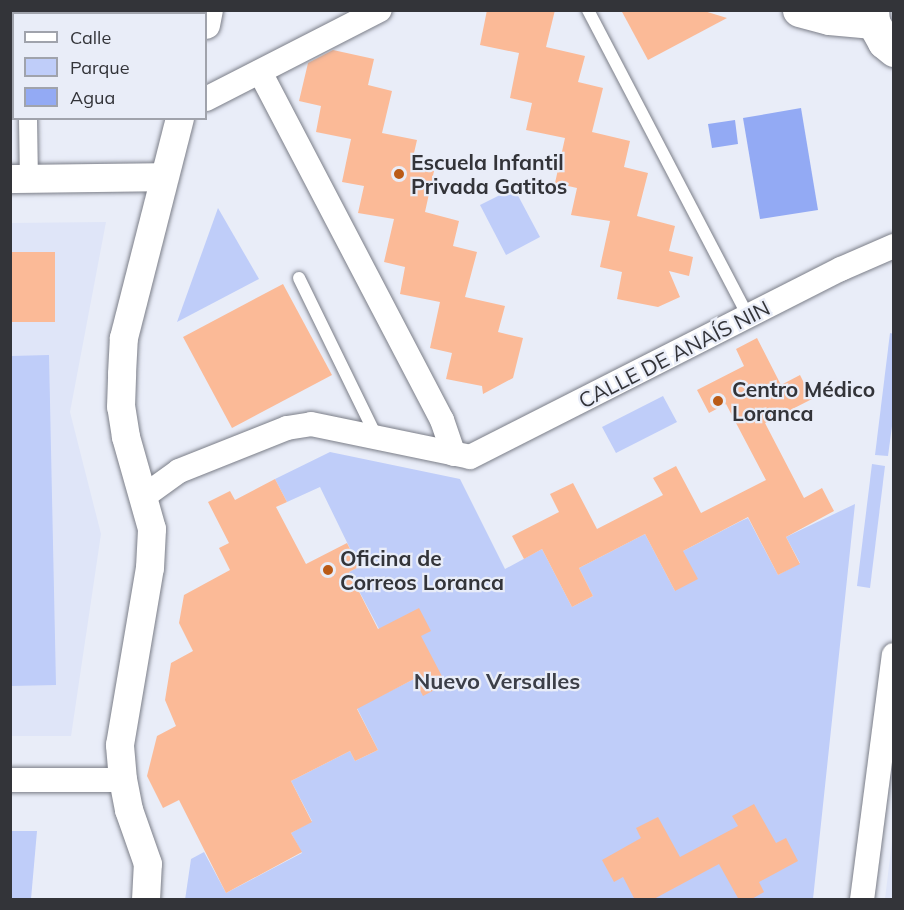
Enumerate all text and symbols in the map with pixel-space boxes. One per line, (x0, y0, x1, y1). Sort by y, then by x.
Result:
legend (12, 12, 207, 120)
text: Calle (70, 26, 111, 49)
text: Parque (70, 56, 129, 79)
text: Agua (70, 86, 115, 109)
place label: Escuela Infantil Privada Gatitos (411, 149, 567, 199)
marker: Escuela Infantil Privada Gatitos (392, 167, 406, 181)
street label: CALLE DE ANAÍS NIN (574, 295, 774, 413)
place label: Centro Médico Loranca (732, 376, 875, 426)
marker: Centro Médico Loranca (709, 392, 727, 410)
place label: Oficina de Correos Loranca (340, 545, 504, 595)
marker: Oficina de Correos Loranca (321, 563, 335, 577)
district label: Nuevo Versalles (414, 669, 580, 695)

